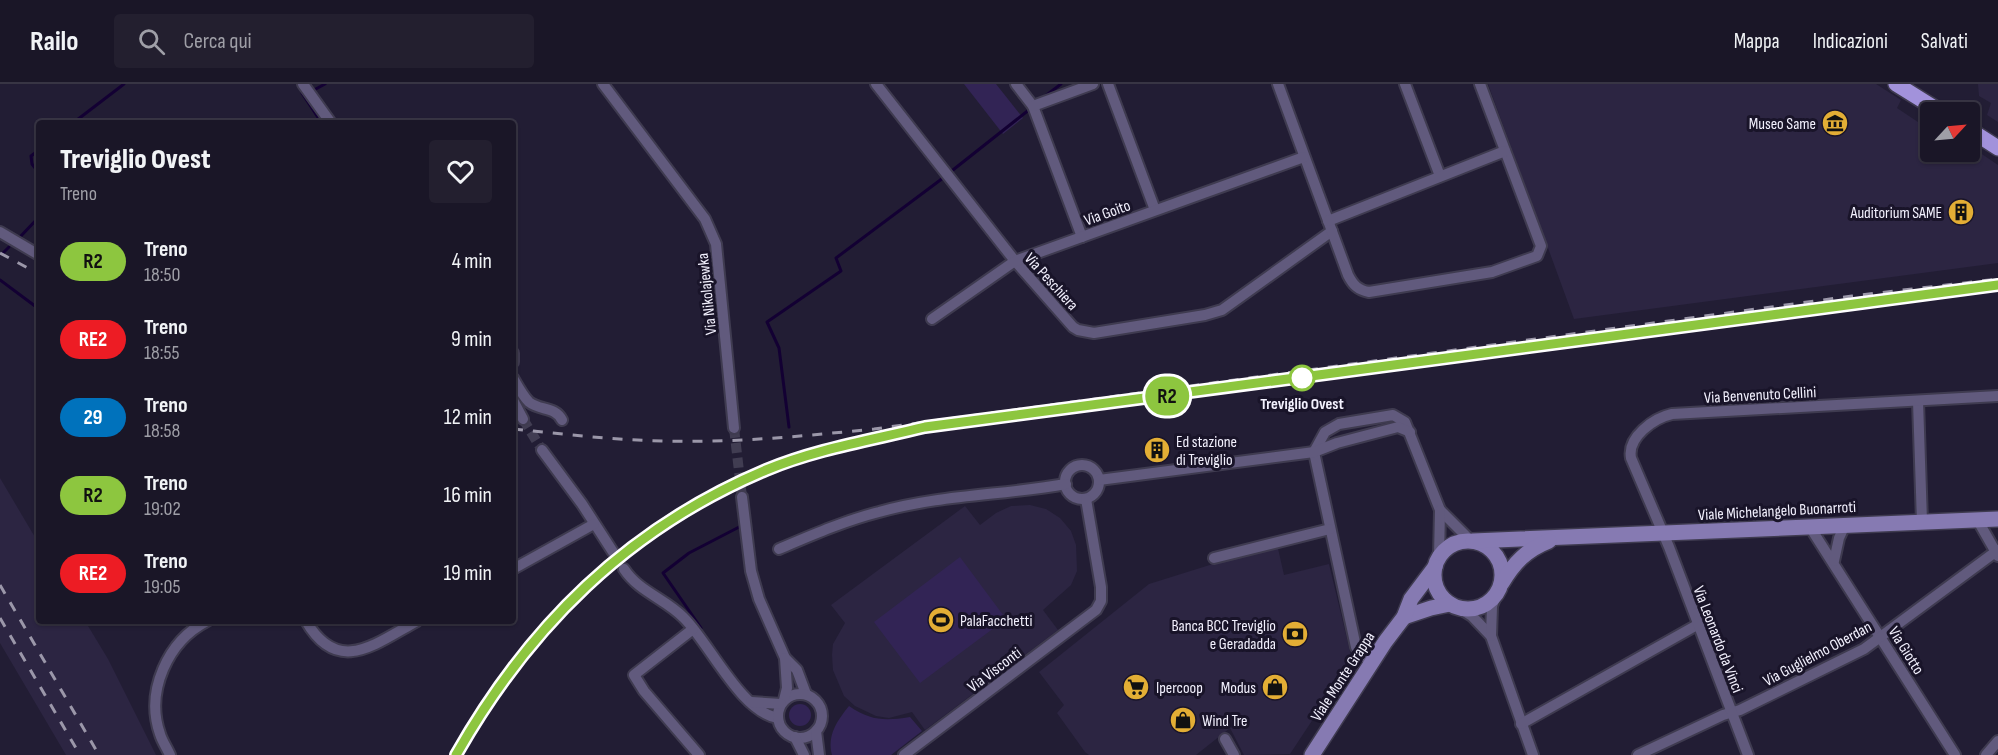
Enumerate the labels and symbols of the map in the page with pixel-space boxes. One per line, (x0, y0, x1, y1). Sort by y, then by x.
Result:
north arrow (1920, 102, 1980, 162)
museum icon: Museo Same (1820, 108, 1850, 138)
place label: Museo Same (1749, 115, 1816, 134)
street label: Via Goito (1082, 196, 1133, 231)
building icon: Auditorium SAME (1946, 197, 1976, 227)
place label: Auditorium SAME (1850, 204, 1942, 223)
street label: Via Peschiera (1020, 249, 1082, 315)
street label: Via Nikolajewka (694, 252, 721, 336)
marker: Treviglio Ovest (1289, 365, 1315, 391)
line badge: R2 (1140, 376, 1194, 416)
street label: Via Benvenuto Cellini (1703, 383, 1817, 408)
place label: Treviglio Ovest (1260, 395, 1344, 414)
place label: Ed stazione di Treviglio (1176, 433, 1237, 470)
building icon: Ed stazione di Treviglio (1142, 435, 1172, 465)
street label: Viale Michelangelo Buonarroti (1698, 498, 1857, 525)
street label: Via Leonardo da Vinci (1689, 584, 1747, 696)
sports icon: PalaFacchetti (926, 605, 956, 635)
place label: PalaFacchetti (960, 612, 1032, 631)
place label: Banca BCC Treviglio e Geradadda (1171, 617, 1276, 654)
street label: Via Guglielmo Oberdan (1760, 618, 1875, 691)
bank icon: Banca BCC Treviglio e Geradadda (1280, 619, 1310, 649)
street label: Via Giotto (1884, 623, 1928, 678)
street label: Viale Monte Grappa (1307, 628, 1379, 725)
street label: Via Visconti (964, 644, 1026, 697)
supermarket icon: Ipercoop (1121, 672, 1151, 702)
shop icon: Modus (1260, 672, 1290, 702)
place label: Ipercoop (1156, 679, 1203, 698)
place label: Modus (1221, 679, 1256, 698)
shop icon: Wind Tre (1168, 705, 1198, 735)
place label: Wind Tre (1202, 712, 1248, 731)

